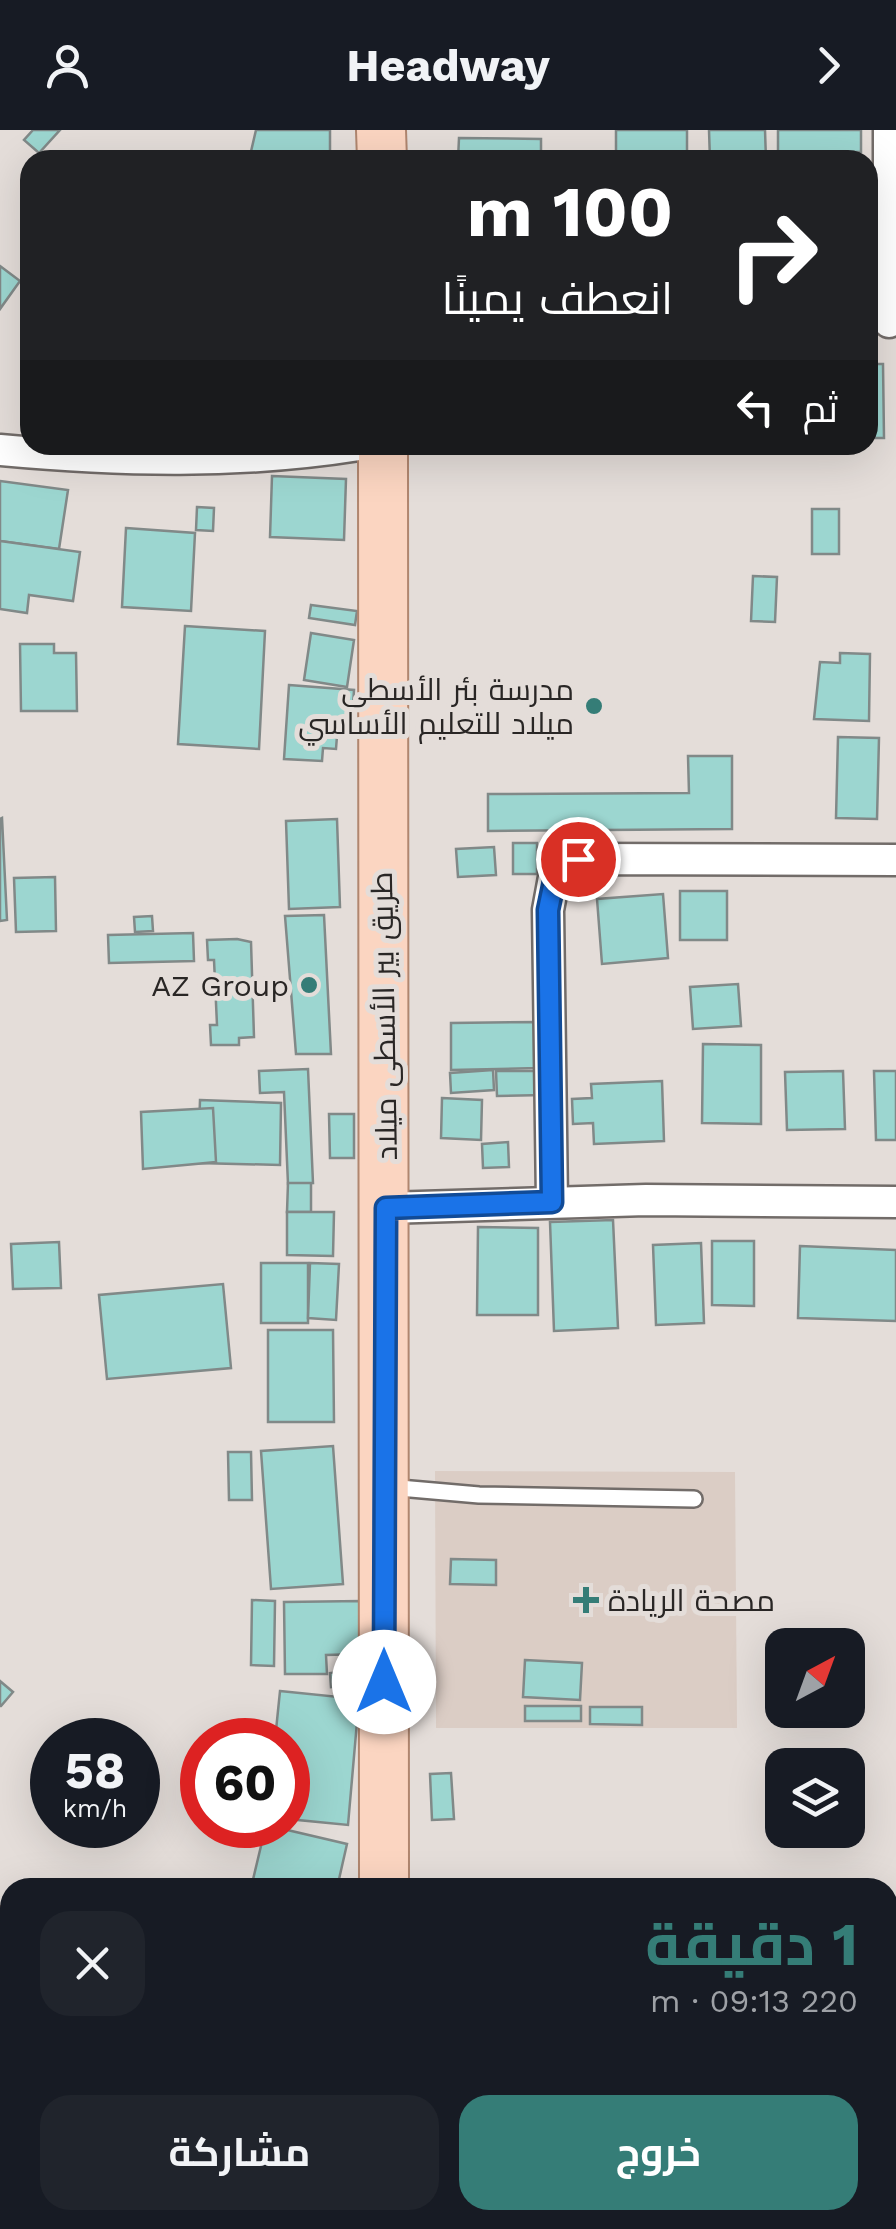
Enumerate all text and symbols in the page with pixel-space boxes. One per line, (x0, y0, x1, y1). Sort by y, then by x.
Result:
icon: person (40, 38, 95, 93)
icon: forward (801, 38, 856, 93)
text: Headway (346, 39, 550, 92)
text: 100 m (467, 171, 673, 253)
icon: right (708, 190, 838, 320)
text: انعطف يمينًا (442, 272, 673, 325)
icon: left (728, 380, 783, 435)
text: ثم (803, 387, 838, 431)
place label: مدرسة بئر الأسطى ميلاد للتعليم الأساسي (298, 672, 574, 746)
marker: مدرسة بئر الأسطى ميلاد للتعليم الأساسي (583, 695, 605, 717)
pin (536, 817, 621, 902)
icon: arrive (551, 832, 606, 887)
street label: طريق بير الأسطى ميلاد (364, 871, 405, 1161)
place label: AZ Group (151, 968, 289, 1003)
marker: AZ Group (298, 974, 320, 996)
place label: مصحة الريادة (608, 1583, 775, 1618)
marker: مصحة الريادة (573, 1587, 599, 1613)
north arrow (765, 1628, 865, 1728)
map controls (765, 1628, 865, 1848)
position arrow (332, 1630, 436, 1734)
speed limit sign: 60 (180, 1718, 310, 1848)
text: 58 (65, 1741, 125, 1800)
button: layers (765, 1748, 865, 1848)
text: km/h (63, 1794, 127, 1823)
text: 1 دقيقة (645, 1909, 858, 1980)
button: close (40, 1911, 145, 2016)
text: 220 m · 09:13 (650, 1982, 858, 2020)
button: مشاركة (40, 2095, 439, 2210)
button: خروج (459, 2095, 858, 2210)

